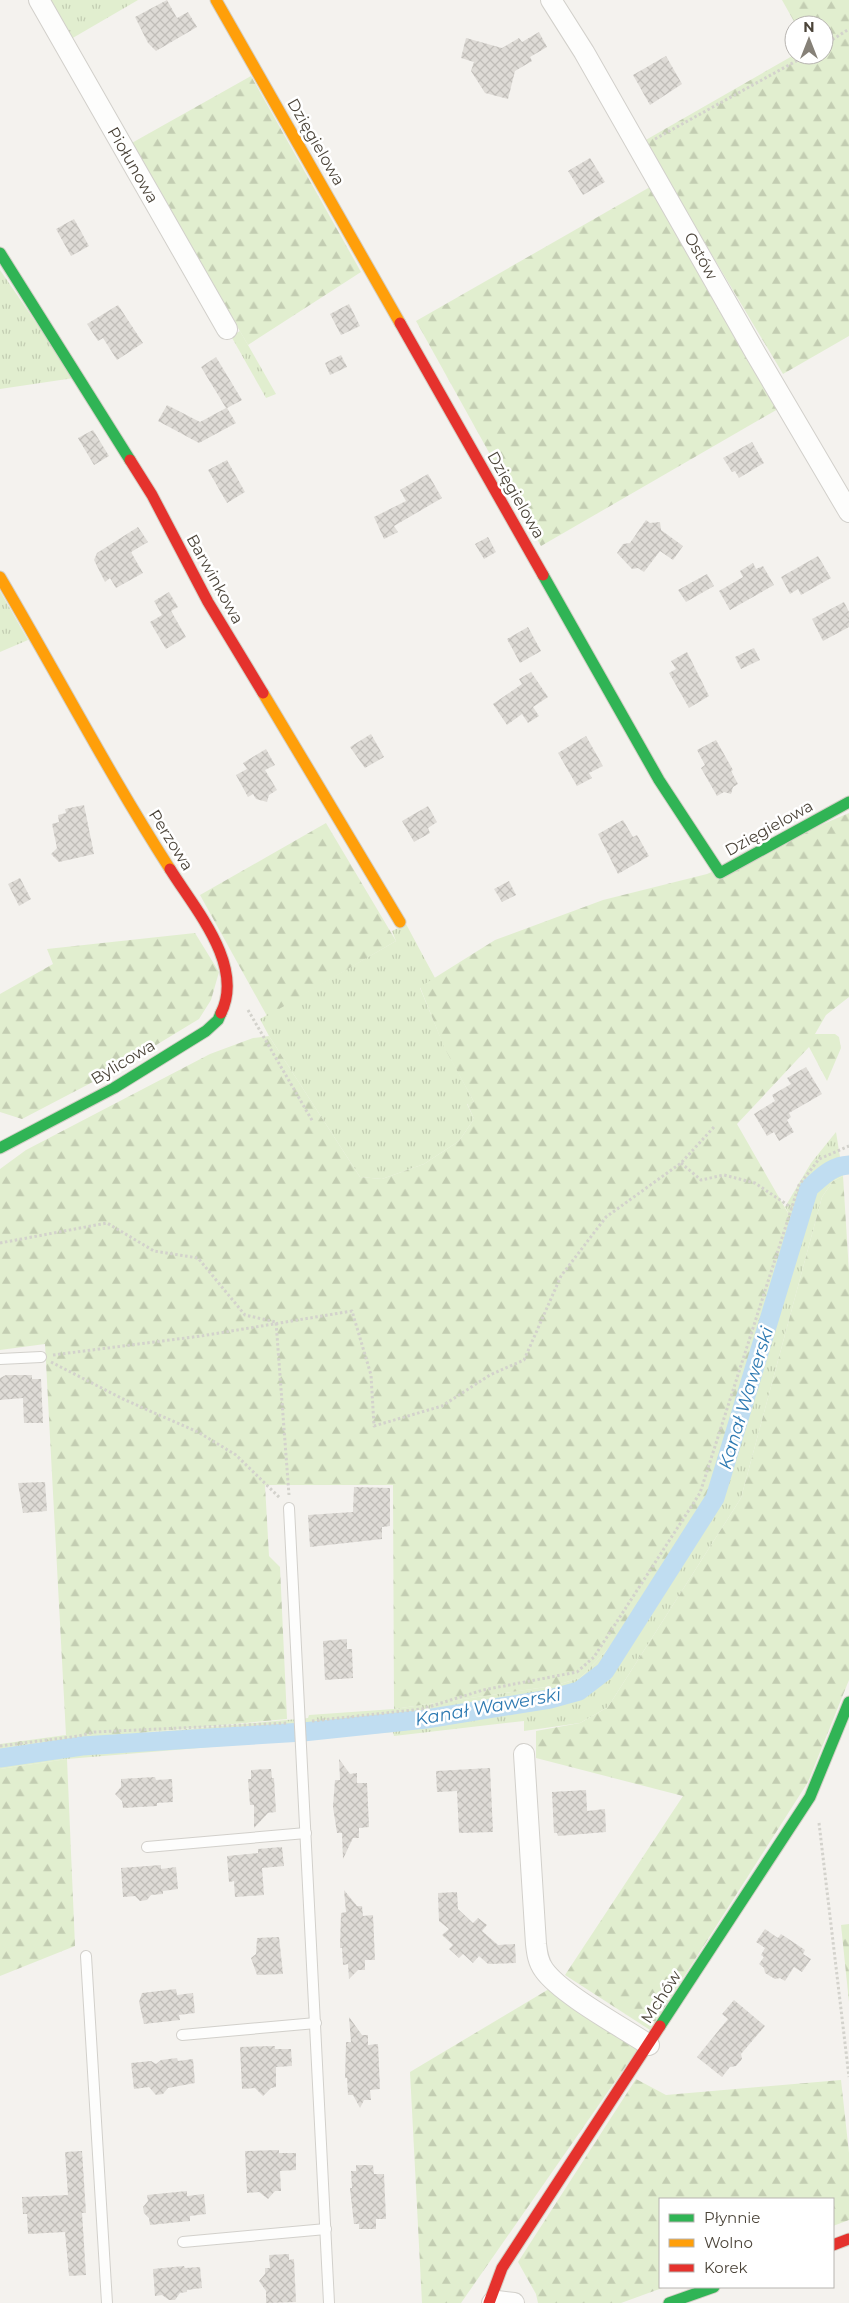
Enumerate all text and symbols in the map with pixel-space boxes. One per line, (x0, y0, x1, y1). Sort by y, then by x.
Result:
north arrow (784, 15, 834, 65)
text: N (803, 18, 815, 36)
street label: Dzięgielowa (283, 95, 349, 189)
street label: Piołunowa (104, 124, 162, 206)
street label: Ostów (680, 229, 722, 283)
street label: Dzięgielowa (483, 448, 549, 542)
street label: Barwinkowa (183, 531, 247, 627)
street label: Dzięgielowa (722, 796, 816, 860)
street label: Perzowa (145, 806, 197, 874)
street label: Bylicowa (88, 1036, 158, 1088)
water label: Kanał Wawerski (714, 1324, 778, 1472)
water label: Kanał Wawerski (413, 1683, 563, 1731)
street label: Mchów (637, 1967, 685, 2027)
legend (659, 2198, 834, 2288)
text: Płynnie (704, 2208, 760, 2227)
text: Wolno (704, 2233, 753, 2252)
text: Korek (704, 2258, 748, 2277)

